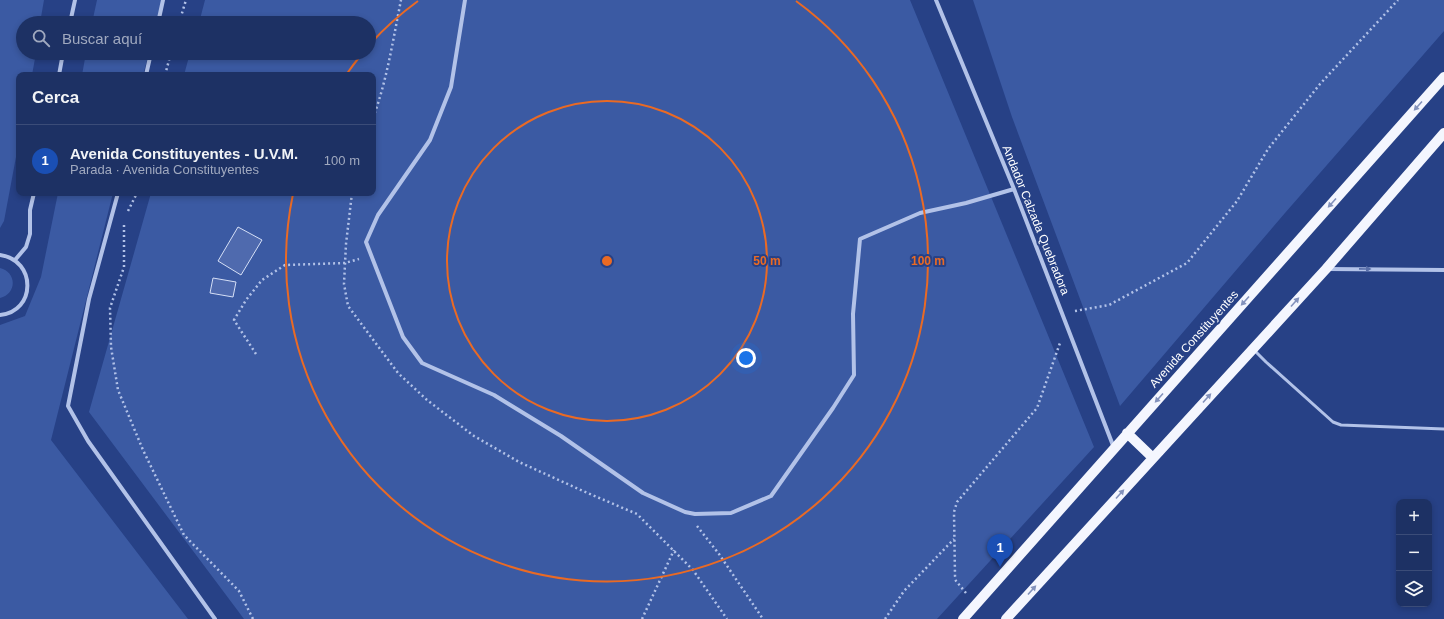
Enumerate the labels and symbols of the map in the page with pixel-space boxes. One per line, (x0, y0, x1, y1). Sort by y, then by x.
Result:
one-way arrow (1414, 102, 1423, 111)
street label: Andador Calzada Quebradora (1000, 143, 1073, 297)
one-way arrow (1327, 198, 1336, 209)
centre of rings (600, 254, 614, 268)
text: 50 m (753, 254, 781, 268)
text: 100 m (911, 254, 945, 268)
one-way arrow (1359, 266, 1372, 272)
street label: Avenida Constituyentes (1147, 288, 1241, 390)
one-way arrow (1241, 295, 1250, 306)
one-way arrow (1290, 298, 1299, 307)
your location (736, 348, 756, 368)
one-way arrow (1154, 393, 1164, 403)
one-way arrow (1203, 393, 1212, 403)
one-way arrow (1115, 490, 1124, 499)
pin: 1 (987, 534, 1013, 567)
one-way arrow (1027, 585, 1037, 595)

